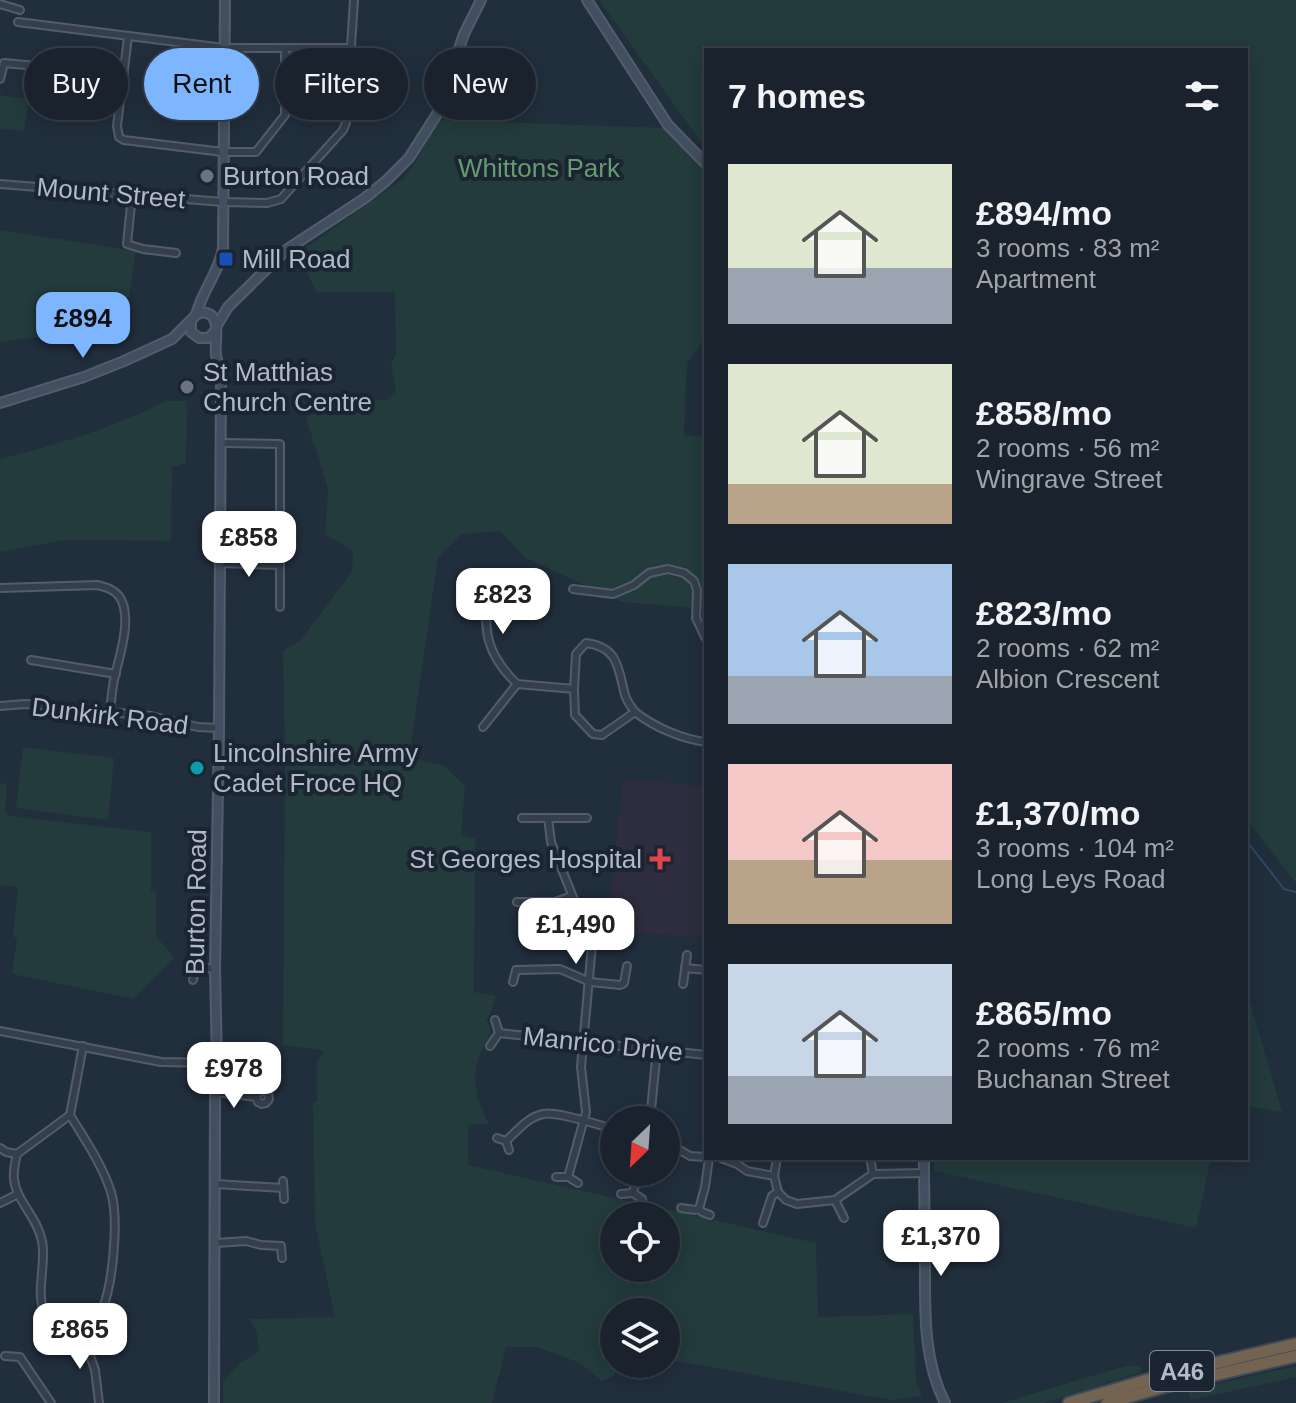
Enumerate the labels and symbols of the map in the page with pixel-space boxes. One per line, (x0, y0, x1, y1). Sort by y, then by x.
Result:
park label: Whittons Park (458, 153, 621, 183)
place label: Burton Road (223, 161, 369, 191)
marker: Burton Road (198, 167, 216, 185)
street label: Mount Street (36, 172, 187, 214)
place label: Mill Road (242, 244, 350, 274)
marker: Mill Road (217, 250, 235, 268)
pin: £894 (36, 292, 130, 360)
place label: St Matthias Church Centre (203, 357, 372, 417)
marker: St Matthias Church Centre (178, 378, 196, 396)
pin: £858 (202, 511, 296, 579)
pin: £823 (456, 568, 550, 636)
street label: Dunkirk Road (30, 692, 190, 740)
place label: Lincolnshire Army Cadet Froce HQ (213, 738, 418, 798)
marker: Lincolnshire Army Cadet Froce HQ (188, 759, 206, 777)
street label: Burton Road (180, 829, 212, 975)
place label: St Georges Hospital (409, 844, 642, 874)
marker: St Georges Hospital (649, 848, 671, 870)
pin: £1,490 (511, 898, 641, 966)
street label: Manrico Drive (522, 1021, 684, 1067)
pin: £978 (187, 1042, 281, 1110)
north arrow (600, 1106, 680, 1186)
pin: £1,370 (876, 1210, 1006, 1278)
pin: £865 (33, 1303, 127, 1371)
road number: A46 (1150, 1351, 1214, 1391)

